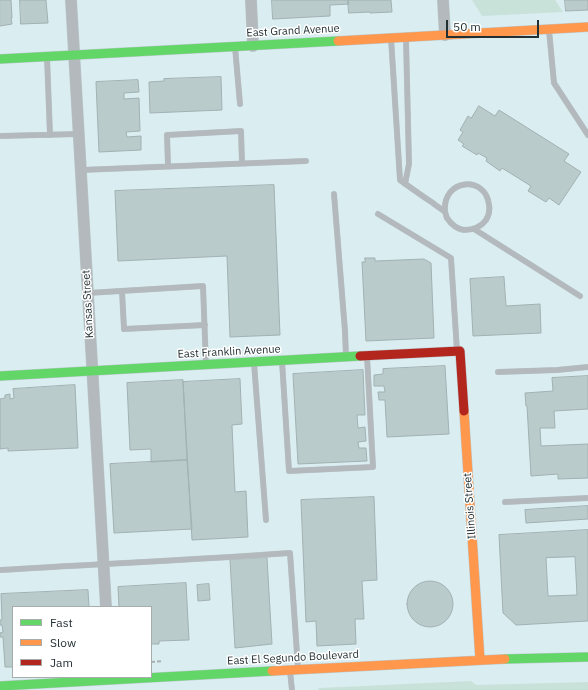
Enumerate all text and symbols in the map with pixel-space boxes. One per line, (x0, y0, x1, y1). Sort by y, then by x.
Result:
scale bar (448, 12, 541, 38)
text: 50 m (453, 19, 481, 34)
street label: East Grand Avenue (246, 22, 340, 40)
street label: Kansas Street (80, 270, 96, 338)
street label: East Franklin Avenue (177, 343, 281, 361)
street label: Illinois Street (461, 472, 479, 540)
legend (12, 606, 152, 678)
text: Fast (50, 615, 73, 630)
text: Slow (50, 635, 76, 650)
street label: East El Segundo Boulevard (227, 648, 359, 668)
text: Jam (50, 655, 73, 670)

